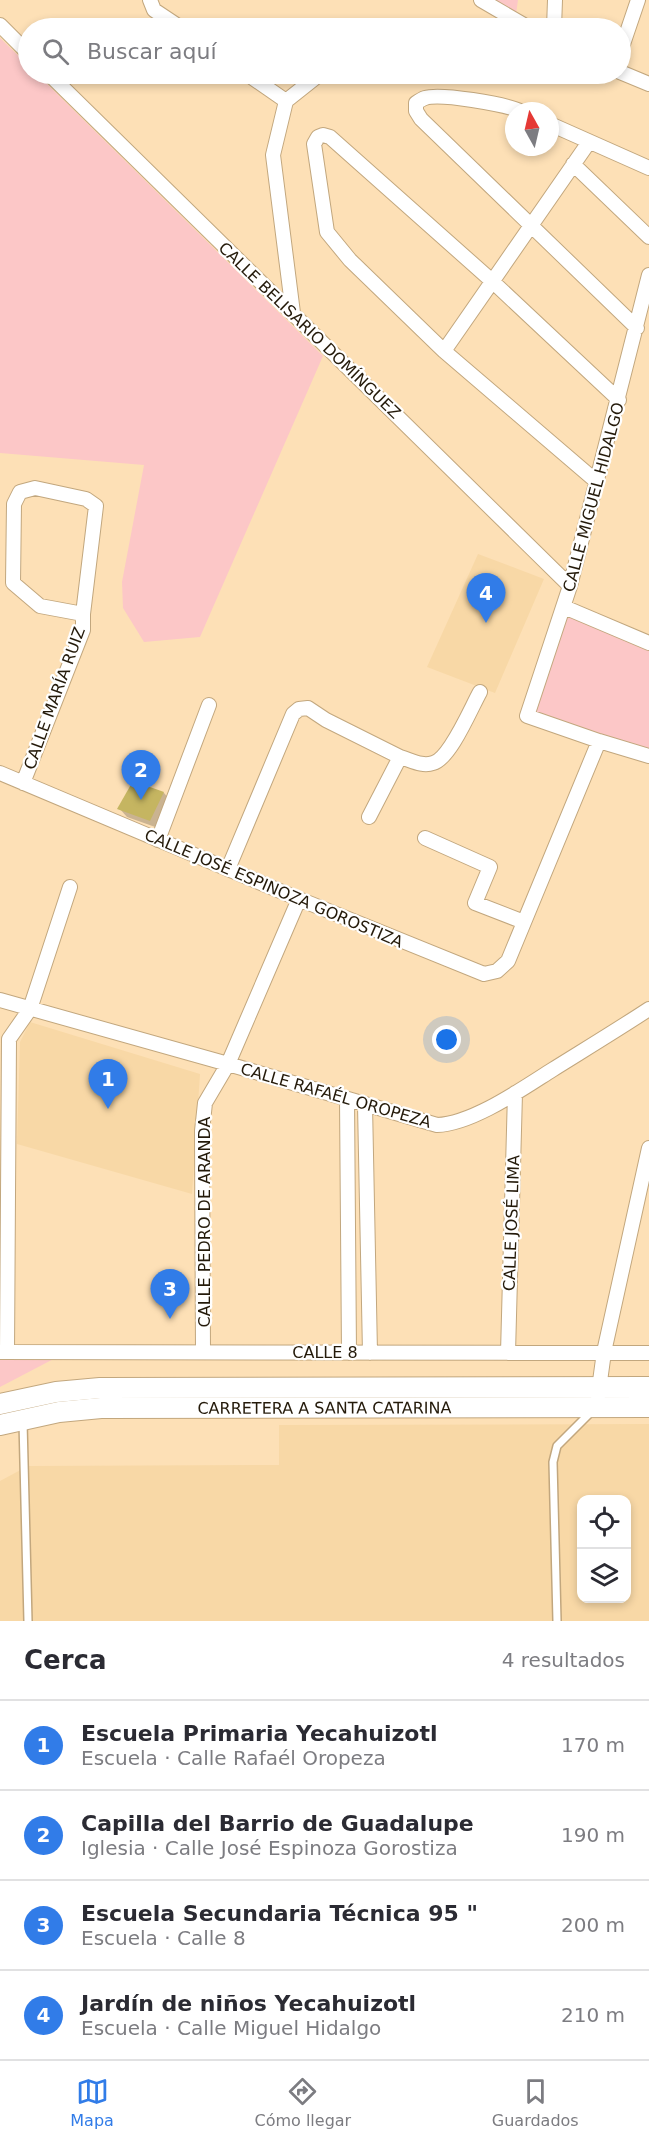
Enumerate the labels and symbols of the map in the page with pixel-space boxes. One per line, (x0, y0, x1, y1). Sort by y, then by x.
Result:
north arrow (505, 102, 559, 156)
street label: CALLE BELISARIO DOMÍNGUEZ (215, 238, 405, 422)
street label: CALLE MIGUEL HIDALGO (559, 400, 628, 594)
pin: 4 (466, 574, 506, 623)
street label: CALLE MARÍA RUIZ (20, 624, 89, 772)
pin: 2 (122, 750, 160, 800)
street label: CALLE JOSÉ ESPINOZA GOROSTIZA (142, 825, 406, 952)
your location (432, 1025, 461, 1054)
street label: CALLE RAFAÉL OROPEZA (238, 1059, 433, 1132)
pin: 1 (88, 1060, 128, 1109)
street label: CALLE PEDRO DE ARANDA (195, 1117, 214, 1327)
street label: CALLE JOSÉ LIMA (500, 1155, 523, 1291)
pin: 3 (150, 1270, 190, 1319)
street label: CALLE 8 (292, 1343, 358, 1362)
street label: CARRETERA A SANTA CATARINA (197, 1398, 451, 1418)

